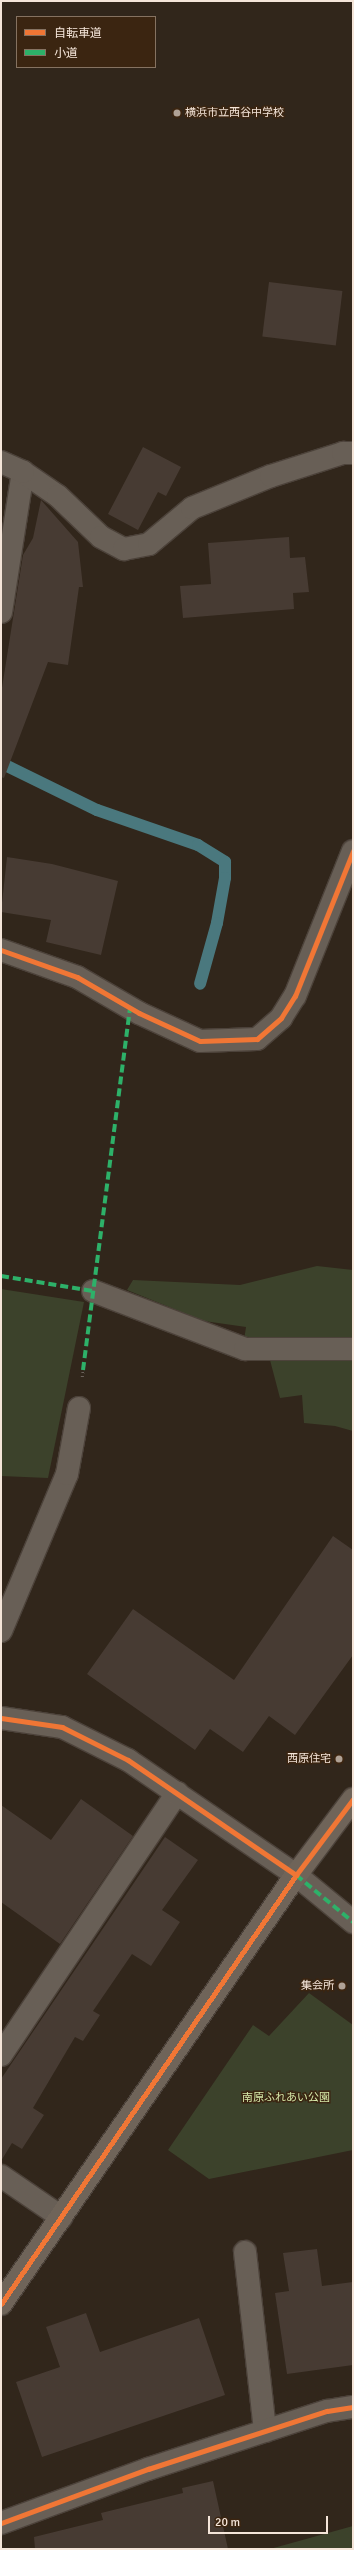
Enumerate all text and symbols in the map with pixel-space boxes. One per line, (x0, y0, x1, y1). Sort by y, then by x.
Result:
legend (16, 16, 156, 68)
text: 自転車道 (54, 26, 102, 41)
text: 小道 (54, 46, 78, 61)
place label: 横浜市立西谷中学校 (185, 106, 284, 120)
marker: 横浜市立西谷中学校 (172, 108, 182, 118)
place label: 西原住宅 (287, 1752, 331, 1766)
marker: 西原住宅 (334, 1754, 344, 1764)
place label: 集会所 (301, 1979, 334, 1993)
marker: 集会所 (337, 1981, 347, 1991)
park label: 南原ふれあい公園 (242, 2091, 330, 2105)
scale bar (210, 2508, 330, 2534)
text: 20 m (215, 2515, 240, 2530)

